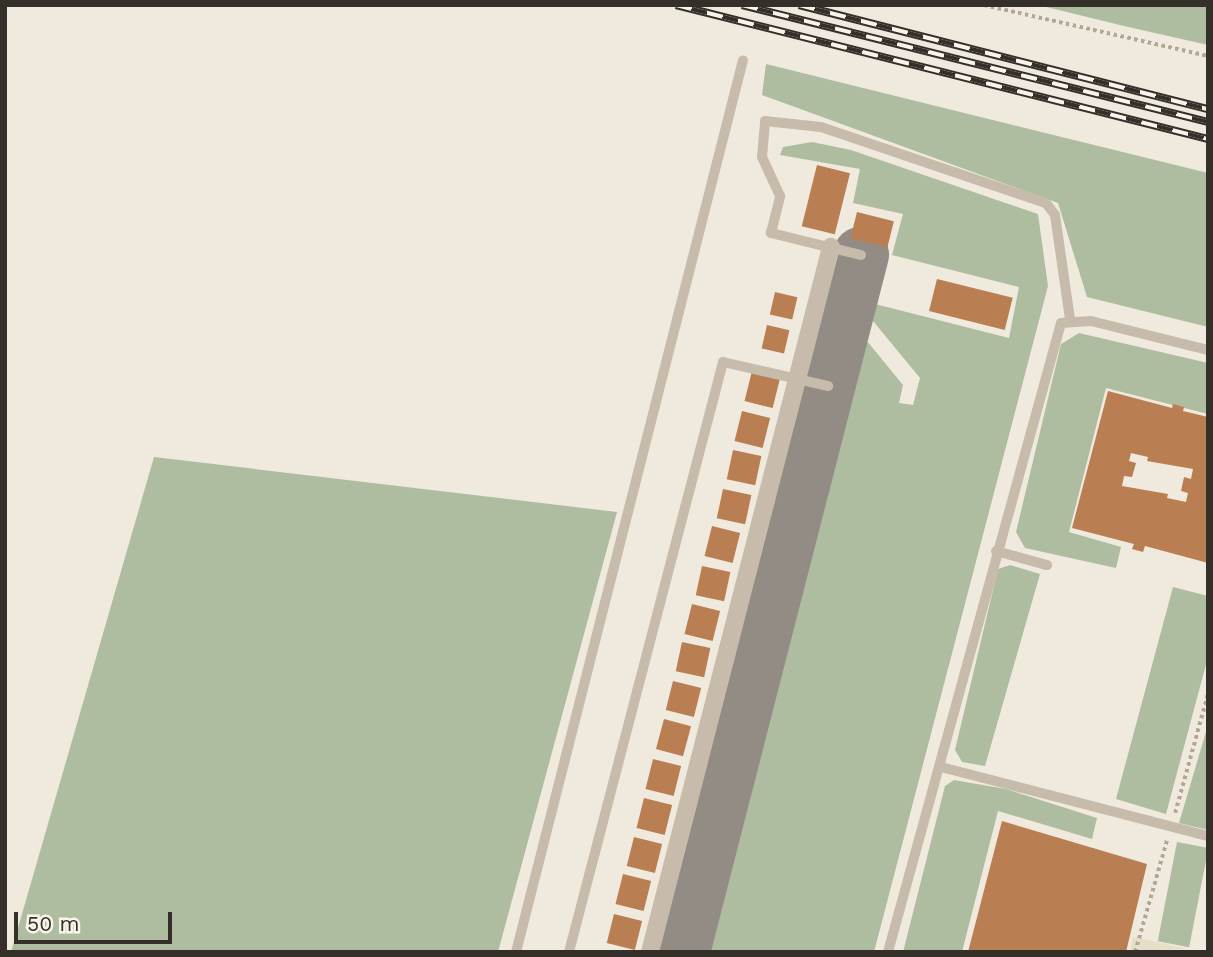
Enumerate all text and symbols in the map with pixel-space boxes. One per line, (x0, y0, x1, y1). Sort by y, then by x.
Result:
scale bar (18, 898, 175, 942)
text: 50 m (27, 911, 79, 936)

